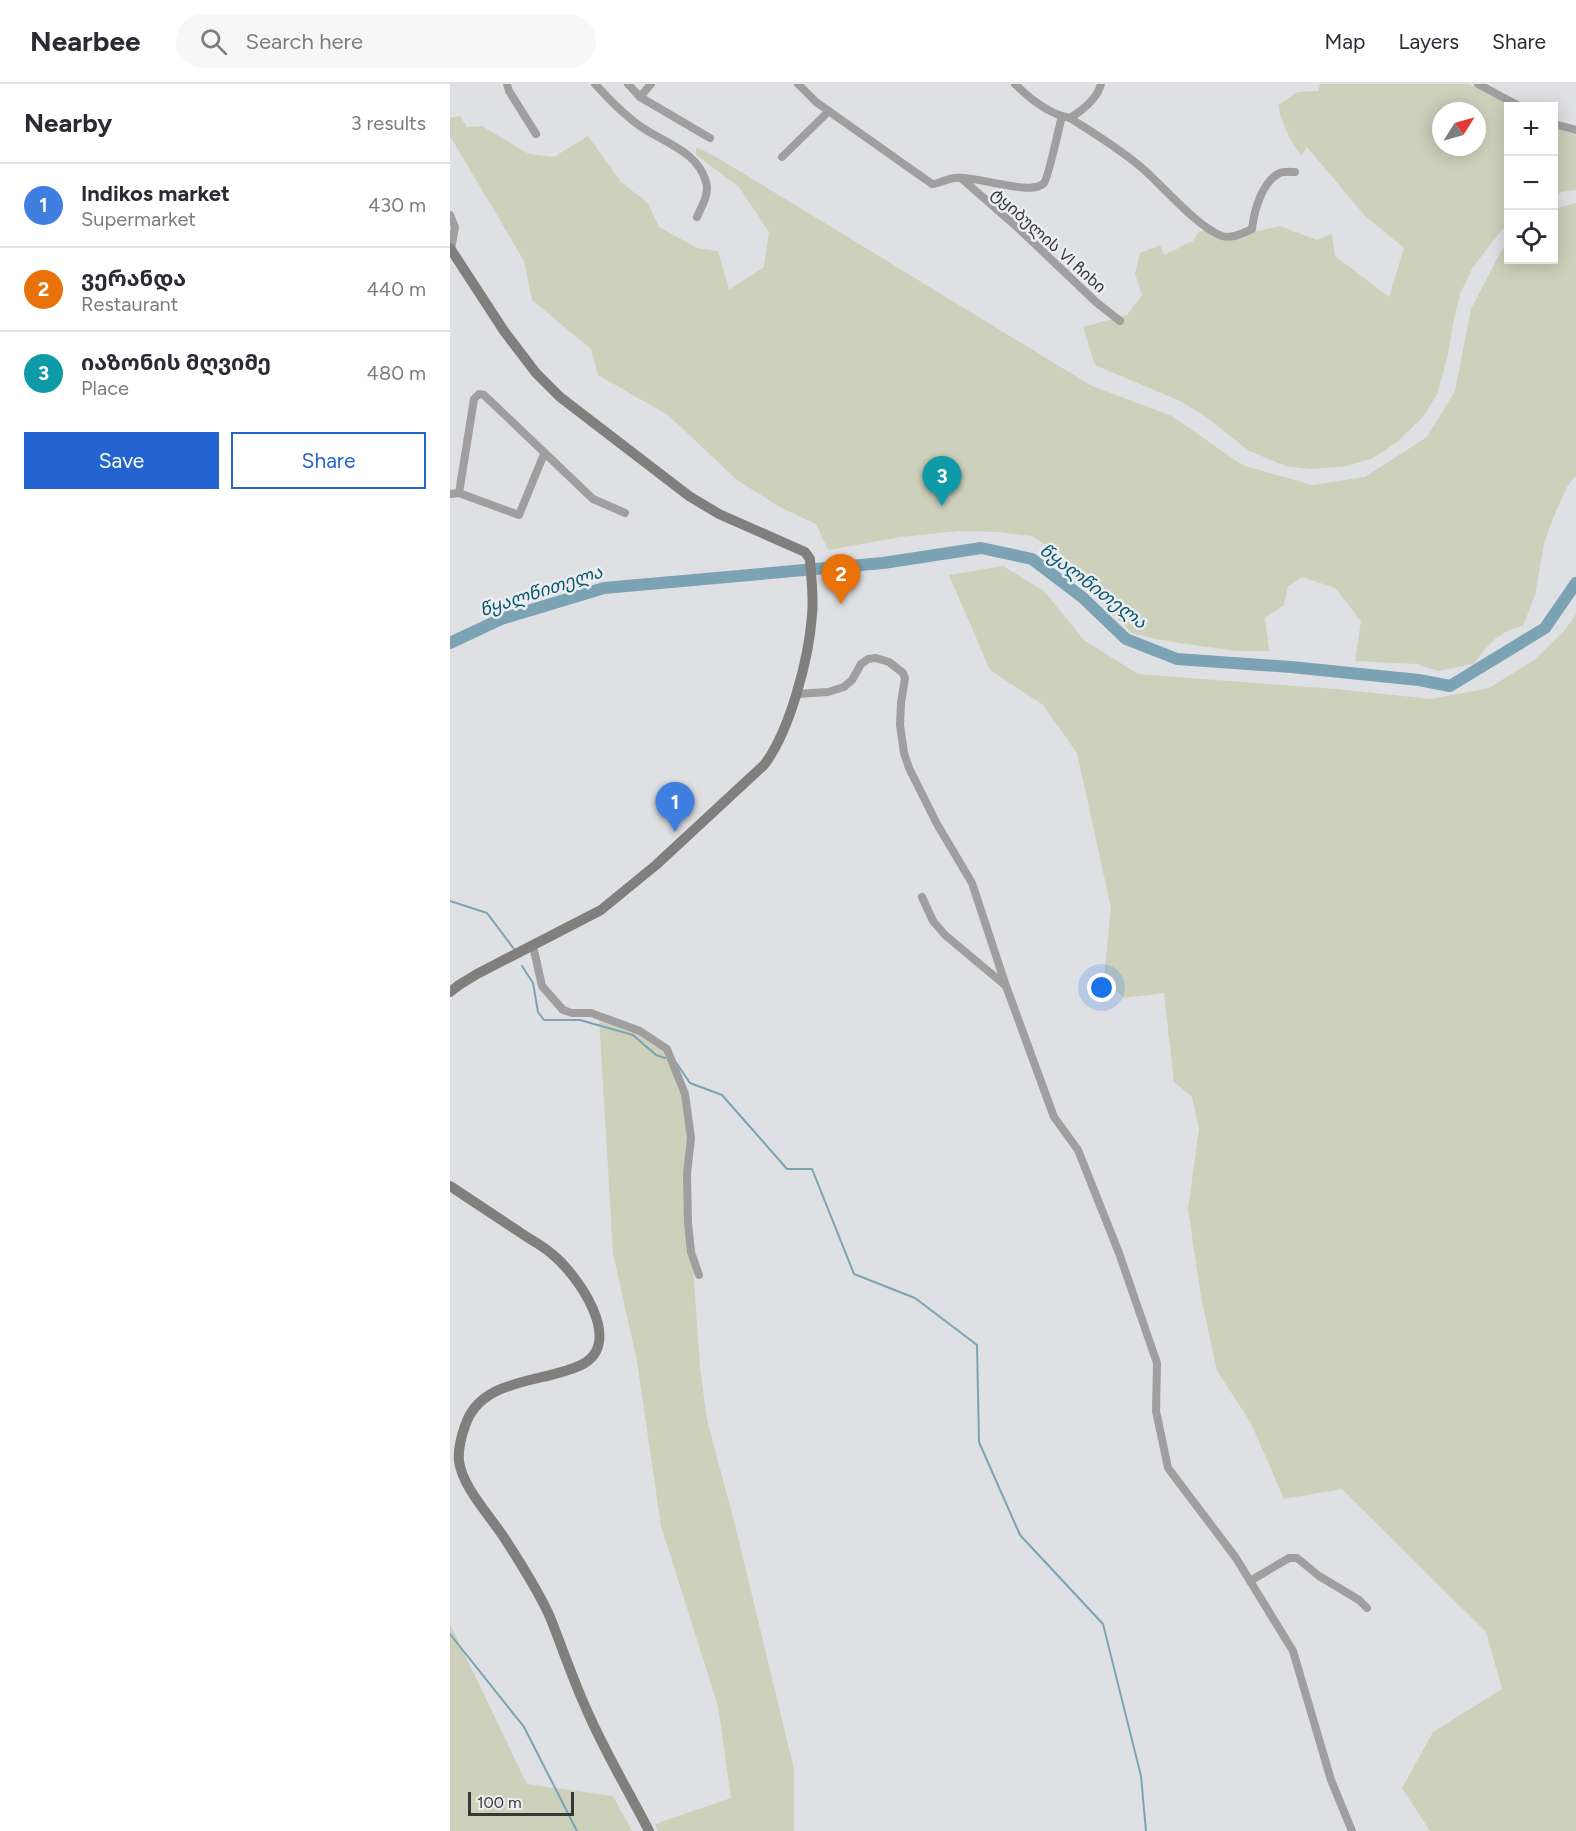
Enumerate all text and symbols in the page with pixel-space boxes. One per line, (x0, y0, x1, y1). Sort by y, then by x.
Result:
search box (176, 14, 596, 68)
text: Nearbee (30, 24, 140, 58)
icon: search (197, 25, 230, 58)
text: Search here (245, 28, 363, 55)
text: Map (1325, 29, 1365, 54)
text: Layers (1398, 29, 1459, 54)
text: Share (1492, 29, 1546, 54)
north arrow (1432, 102, 1486, 156)
map controls (1504, 102, 1558, 264)
button: + (1504, 102, 1558, 156)
text: Nearby (24, 107, 112, 139)
text: 3 results (351, 111, 426, 135)
button: − (1504, 156, 1558, 210)
text: Indikos market (81, 180, 230, 207)
street label: ტყიბულის VI ჩიხი (987, 184, 1110, 297)
text: 1 (39, 193, 48, 217)
text: 430 m (368, 193, 426, 217)
text: Supermarket (81, 207, 196, 231)
button: locate (1504, 210, 1558, 264)
text: ვერანდა (81, 265, 186, 292)
text: 2 (38, 277, 49, 301)
text: 440 m (366, 277, 426, 301)
text: Restaurant (81, 292, 178, 316)
text: იაზონის მღვიმე (81, 349, 271, 376)
text: 3 (38, 361, 49, 385)
text: 480 m (367, 361, 426, 385)
text: Place (81, 376, 129, 400)
button: Save (24, 432, 219, 489)
button: Share (231, 432, 426, 489)
pin: 3 (922, 456, 962, 506)
water label: წყალწითელა (1035, 539, 1151, 633)
pin: 2 (822, 554, 860, 604)
water label: წყალწითელა (477, 561, 605, 621)
pin: 1 (656, 782, 694, 832)
your location (1087, 973, 1116, 1002)
scale bar (468, 1789, 574, 1816)
text: 100 m (477, 1793, 522, 1812)

